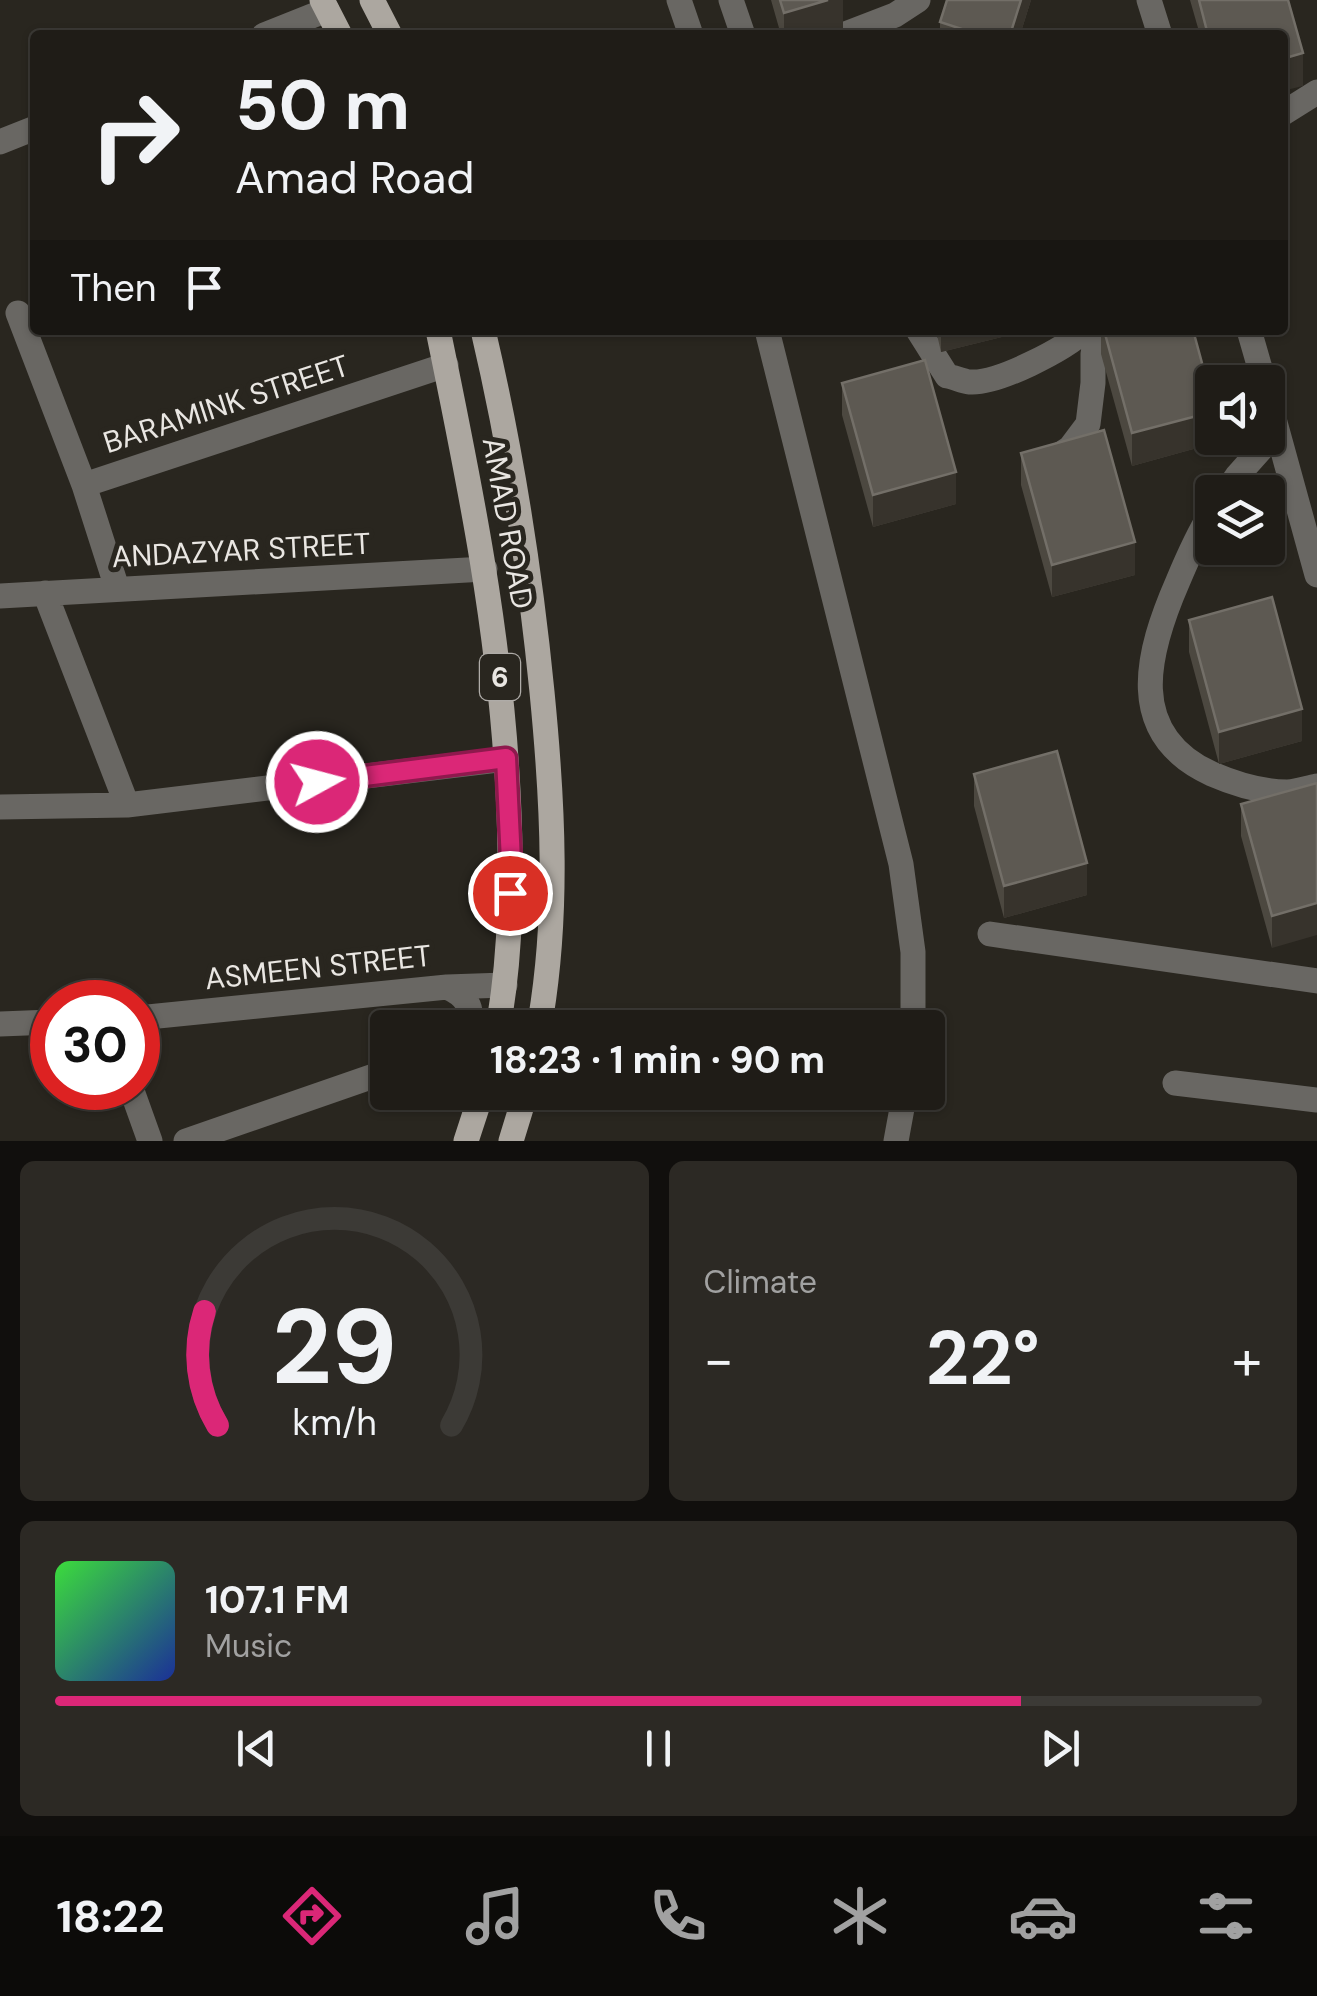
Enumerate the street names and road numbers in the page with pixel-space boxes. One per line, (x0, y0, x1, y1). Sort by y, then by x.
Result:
street label: BARAMINK STREET (98, 346, 354, 462)
street label: AMAD ROAD (474, 434, 542, 612)
street label: ANDAZYAR STREET (111, 524, 371, 576)
road number: 6 (480, 654, 520, 700)
street label: ASMEEN STREET (203, 936, 433, 998)

